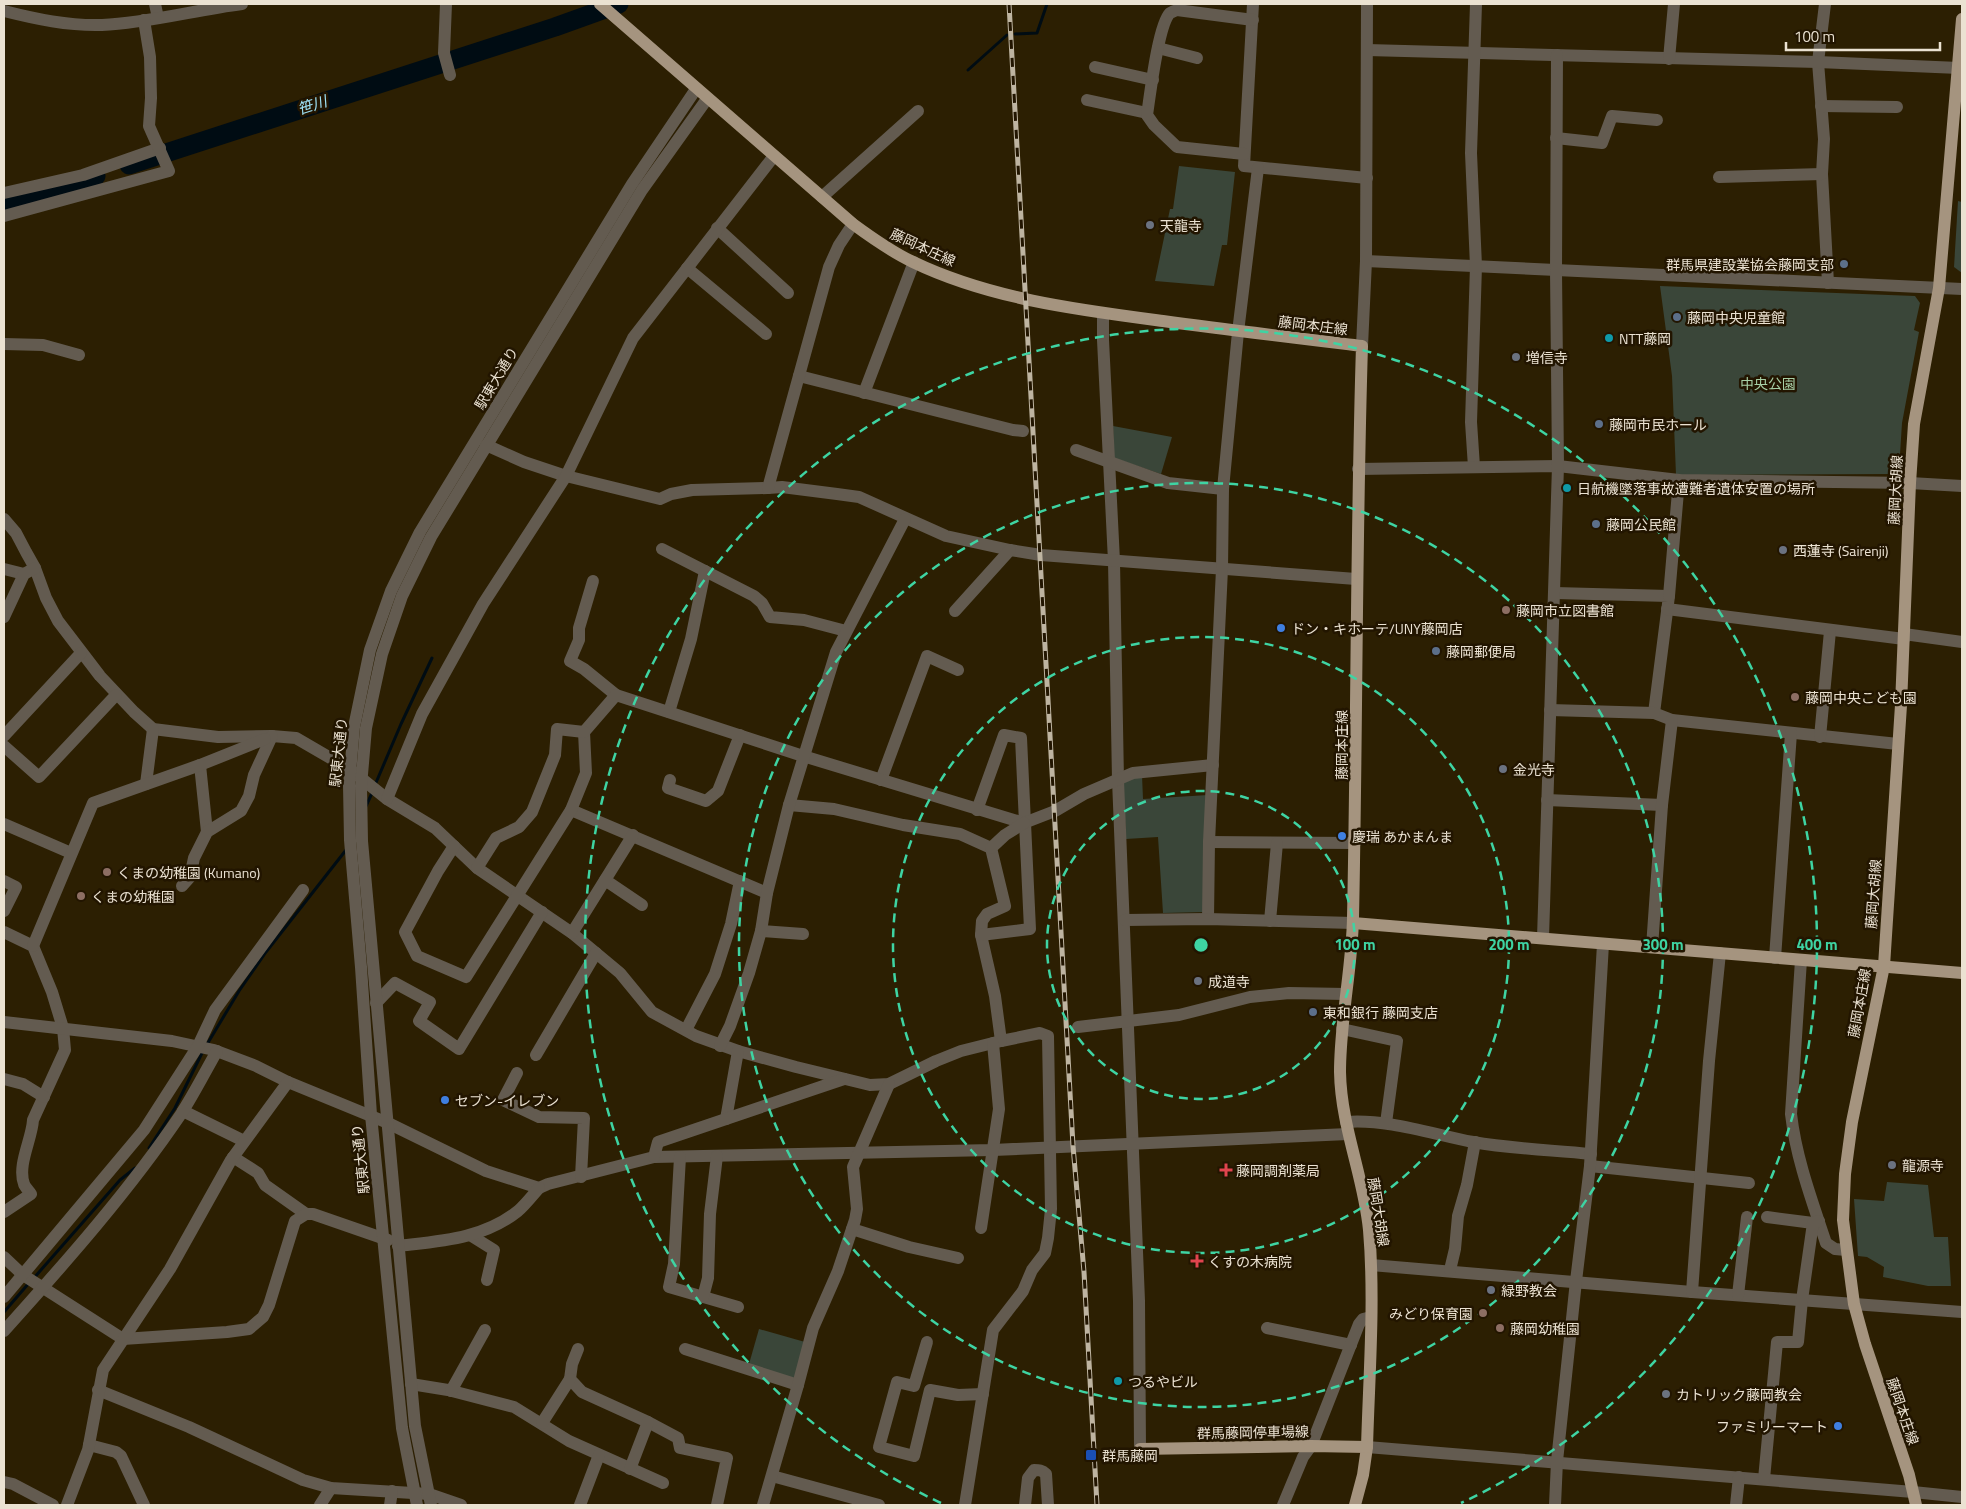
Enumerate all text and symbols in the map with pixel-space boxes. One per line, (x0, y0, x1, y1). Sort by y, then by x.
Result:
scale bar (1786, 20, 1940, 52)
text: 100 m (1794, 25, 1835, 48)
water label: 笹川 (294, 89, 332, 121)
place label: 天龍寺 (1160, 215, 1202, 236)
marker: 天龍寺 (1144, 219, 1156, 231)
street label: 藤岡本庄線 (887, 223, 959, 271)
place label: 群馬県建設業協会藤岡支部 (1666, 254, 1834, 275)
marker: 群馬県建設業協会藤岡支部 (1838, 258, 1850, 270)
place label: 藤岡中央児童館 (1687, 307, 1785, 328)
street label: 藤岡本庄線 (1277, 310, 1349, 340)
marker: 藤岡中央児童館 (1671, 311, 1683, 323)
place label: NTT藤岡 (1619, 328, 1671, 349)
marker: NTT藤岡 (1603, 332, 1615, 344)
street label: 駅東大通り (469, 343, 523, 413)
place label: 増信寺 (1526, 347, 1568, 368)
marker: 増信寺 (1510, 351, 1522, 363)
park label: 中央公園 (1740, 373, 1796, 394)
place label: 藤岡市民ホール (1609, 414, 1707, 435)
marker: 藤岡市民ホール (1593, 418, 1605, 430)
street label: 藤岡大胡線 (1883, 454, 1907, 526)
place label: 日航機墜落事故遭難者遺体安置の場所 (1577, 478, 1815, 499)
marker: 日航機墜落事故遭難者遺体安置の場所 (1561, 482, 1573, 494)
place label: 藤岡公民館 (1606, 514, 1676, 535)
marker: 藤岡公民館 (1590, 518, 1602, 530)
place label: 西蓮寺 (Sairenji) (1793, 540, 1889, 561)
marker: 西蓮寺 (Sairenji) (1777, 544, 1789, 556)
place label: 藤岡市立図書館 (1516, 600, 1614, 621)
marker: 藤岡市立図書館 (1500, 604, 1512, 616)
place label: ドン・キホーテ/UNY藤岡店 (1291, 618, 1463, 639)
marker: ドン・キホーテ/UNY藤岡店 (1275, 622, 1287, 634)
place label: 藤岡郵便局 (1446, 641, 1516, 662)
marker: 藤岡郵便局 (1430, 645, 1442, 657)
place label: 藤岡中央こども園 (1805, 687, 1917, 708)
marker: 藤岡中央こども園 (1789, 691, 1801, 703)
street label: 藤岡本庄線 (1331, 710, 1352, 780)
street label: 駅東大通り (324, 716, 352, 788)
place label: 金光寺 (1513, 759, 1555, 780)
marker: 金光寺 (1497, 763, 1509, 775)
place label: 慶瑞 あかまんま (1352, 826, 1453, 847)
marker: 慶瑞 あかまんま (1336, 830, 1348, 842)
street label: 藤岡大胡線 (1860, 858, 1886, 930)
place label: くまの幼稚園 (Kumano) (117, 862, 260, 883)
marker: くまの幼稚園 (Kumano) (101, 866, 113, 878)
place label: くまの幼稚園 (91, 886, 175, 907)
marker: くまの幼稚園 (75, 890, 87, 902)
text: 100 m (1334, 933, 1376, 956)
text: 200 m (1488, 933, 1530, 956)
text: 300 m (1642, 933, 1684, 956)
text: 400 m (1796, 933, 1838, 956)
centre of rings (1192, 936, 1210, 954)
street label: 藤岡本庄線 (1843, 967, 1875, 1039)
place label: 成道寺 (1208, 971, 1250, 992)
marker: 成道寺 (1192, 975, 1204, 987)
place label: 東和銀行 藤岡支店 (1323, 1002, 1438, 1023)
marker: 東和銀行 藤岡支店 (1307, 1006, 1319, 1018)
place label: セブン-イレブン (455, 1090, 559, 1111)
marker: セブン-イレブン (439, 1094, 451, 1106)
street label: 駅東大通り (346, 1123, 374, 1195)
place label: 龍源寺 (1902, 1155, 1944, 1176)
marker: 龍源寺 (1886, 1159, 1898, 1171)
place label: 藤岡調剤薬局 (1236, 1160, 1320, 1181)
marker: 藤岡調剤薬局 (1220, 1164, 1232, 1176)
street label: 藤岡大胡線 (1363, 1176, 1395, 1248)
place label: くすの木病院 (1208, 1251, 1292, 1272)
marker: くすの木病院 (1190, 1254, 1204, 1268)
place label: 緑野教会 (1501, 1280, 1557, 1301)
marker: 緑野教会 (1485, 1284, 1497, 1296)
place label: みどり保育園 (1389, 1303, 1473, 1324)
marker: みどり保育園 (1477, 1307, 1489, 1319)
place label: 藤岡幼稚園 (1510, 1318, 1580, 1339)
marker: 藤岡幼稚園 (1494, 1322, 1506, 1334)
place label: つるやビル (1128, 1371, 1198, 1392)
street label: 藤岡本庄線 (1882, 1374, 1924, 1448)
marker: つるやビル (1112, 1375, 1124, 1387)
place label: カトリック藤岡教会 (1676, 1384, 1802, 1405)
marker: カトリック藤岡教会 (1660, 1388, 1672, 1400)
place label: ファミリーマート (1716, 1416, 1828, 1437)
marker: ファミリーマート (1832, 1420, 1844, 1432)
street label: 群馬藤岡停車場線 (1197, 1421, 1309, 1443)
place label: 群馬藤岡 (1102, 1445, 1158, 1466)
marker: 群馬藤岡 (1084, 1448, 1098, 1462)

